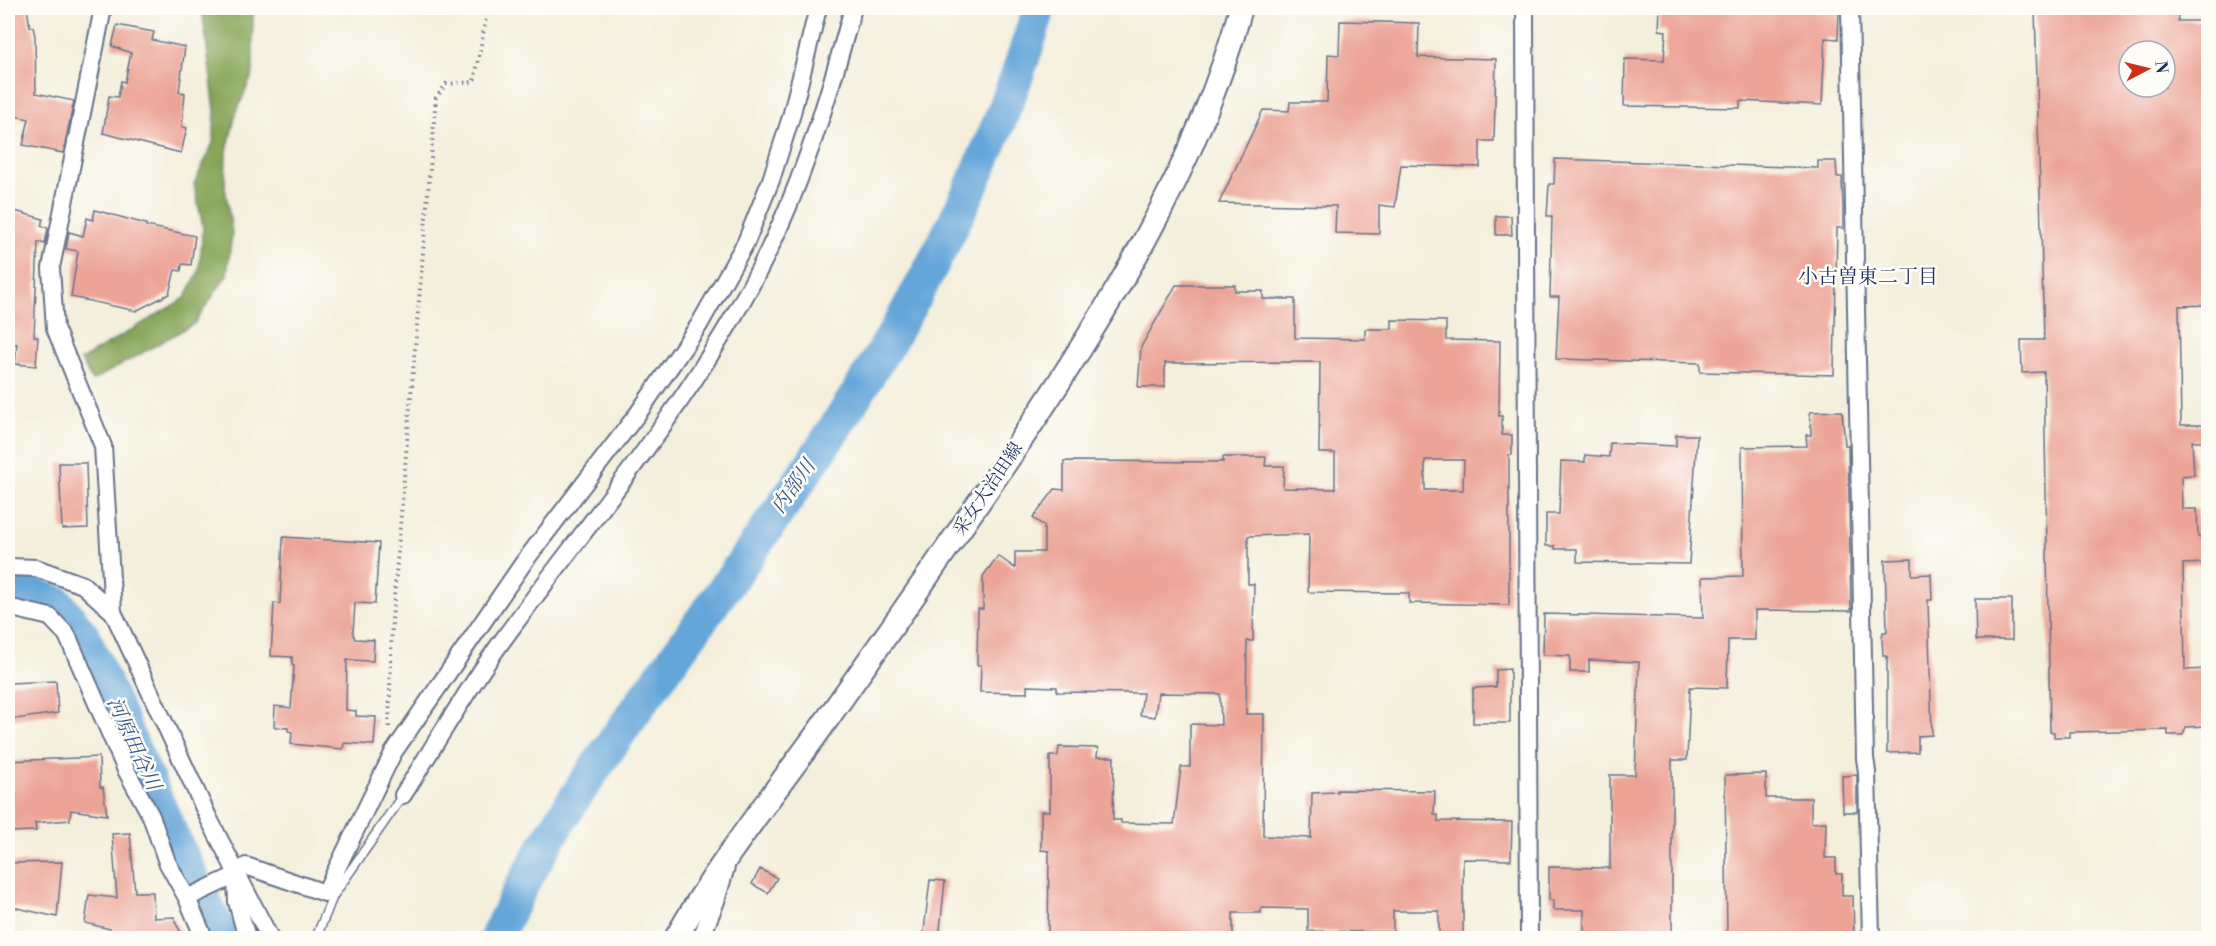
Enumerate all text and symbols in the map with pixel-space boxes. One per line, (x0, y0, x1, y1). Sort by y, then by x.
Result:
north arrow (2117, 39, 2177, 99)
text: N (2150, 60, 2172, 75)
district label: 小古曽東二丁目 (1798, 265, 1938, 290)
street label: 采女大治田線 (948, 438, 1028, 540)
water label: 内部川 (767, 454, 823, 519)
water label: 河原田谷川 (101, 693, 166, 796)

